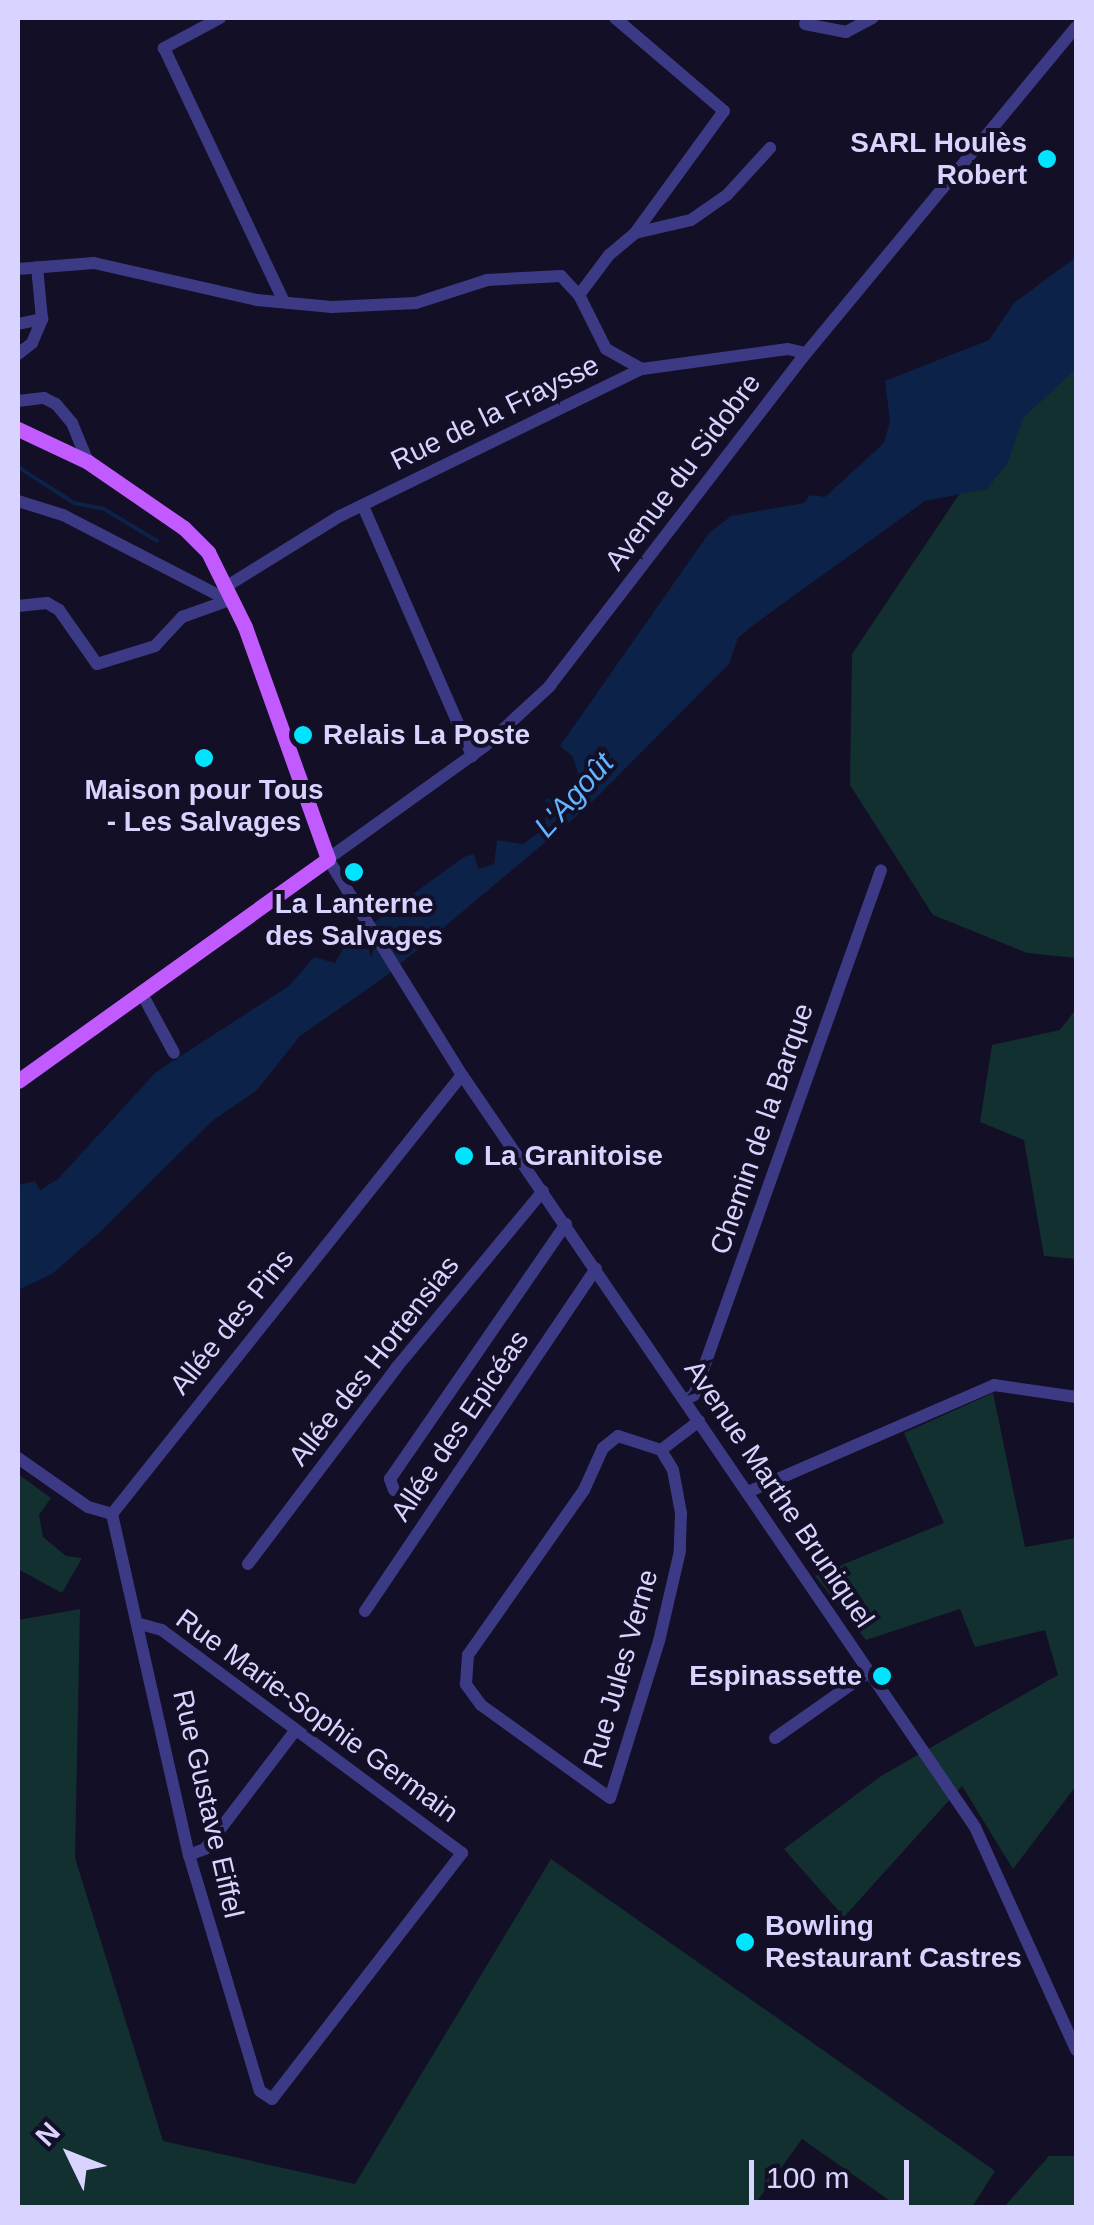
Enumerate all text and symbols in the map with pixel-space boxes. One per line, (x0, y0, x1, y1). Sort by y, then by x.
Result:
place label: SARL Houlès Robert (850, 126, 1027, 192)
marker: SARL Houlès Robert (1036, 148, 1058, 170)
street label: Rue de la Fraysse (386, 348, 604, 478)
street label: Avenue du Sidobre (598, 367, 768, 577)
place label: Relais La Poste (323, 718, 530, 752)
marker: Relais La Poste (292, 724, 314, 746)
water label: L'Agoût (527, 745, 621, 845)
marker: Maison pour Tous - Les Salvages (193, 747, 215, 769)
place label: Maison pour Tous - Les Salvages (84, 773, 324, 839)
marker: La Lanterne des Salvages (343, 861, 365, 883)
place label: La Lanterne des Salvages (265, 887, 443, 953)
street label: Chemin de la Barque (703, 999, 821, 1259)
place label: La Granitoise (484, 1139, 663, 1173)
marker: La Granitoise (453, 1145, 475, 1167)
street label: Allée des Pins (163, 1242, 301, 1402)
street label: Allée des Hortensias (282, 1249, 466, 1473)
street label: Allée des Epicéas (384, 1324, 536, 1528)
street label: Avenue Marthe Bruniquel (677, 1354, 881, 1634)
street label: Rue Jules Verne (577, 1566, 665, 1772)
street label: Rue Marie-Sophie Germain (169, 1602, 465, 1830)
place label: Espinassette (689, 1659, 862, 1693)
marker: Espinassette (871, 1665, 893, 1687)
street label: Rue Gustave Eiffel (165, 1687, 251, 1921)
place label: Bowling Restaurant Castres (765, 1909, 1022, 1975)
marker: Bowling Restaurant Castres (734, 1931, 756, 1953)
north arrow (20, 2105, 120, 2205)
text: N (29, 2116, 66, 2152)
scale bar (754, 2140, 914, 2202)
text: 100 m (766, 2161, 849, 2194)

